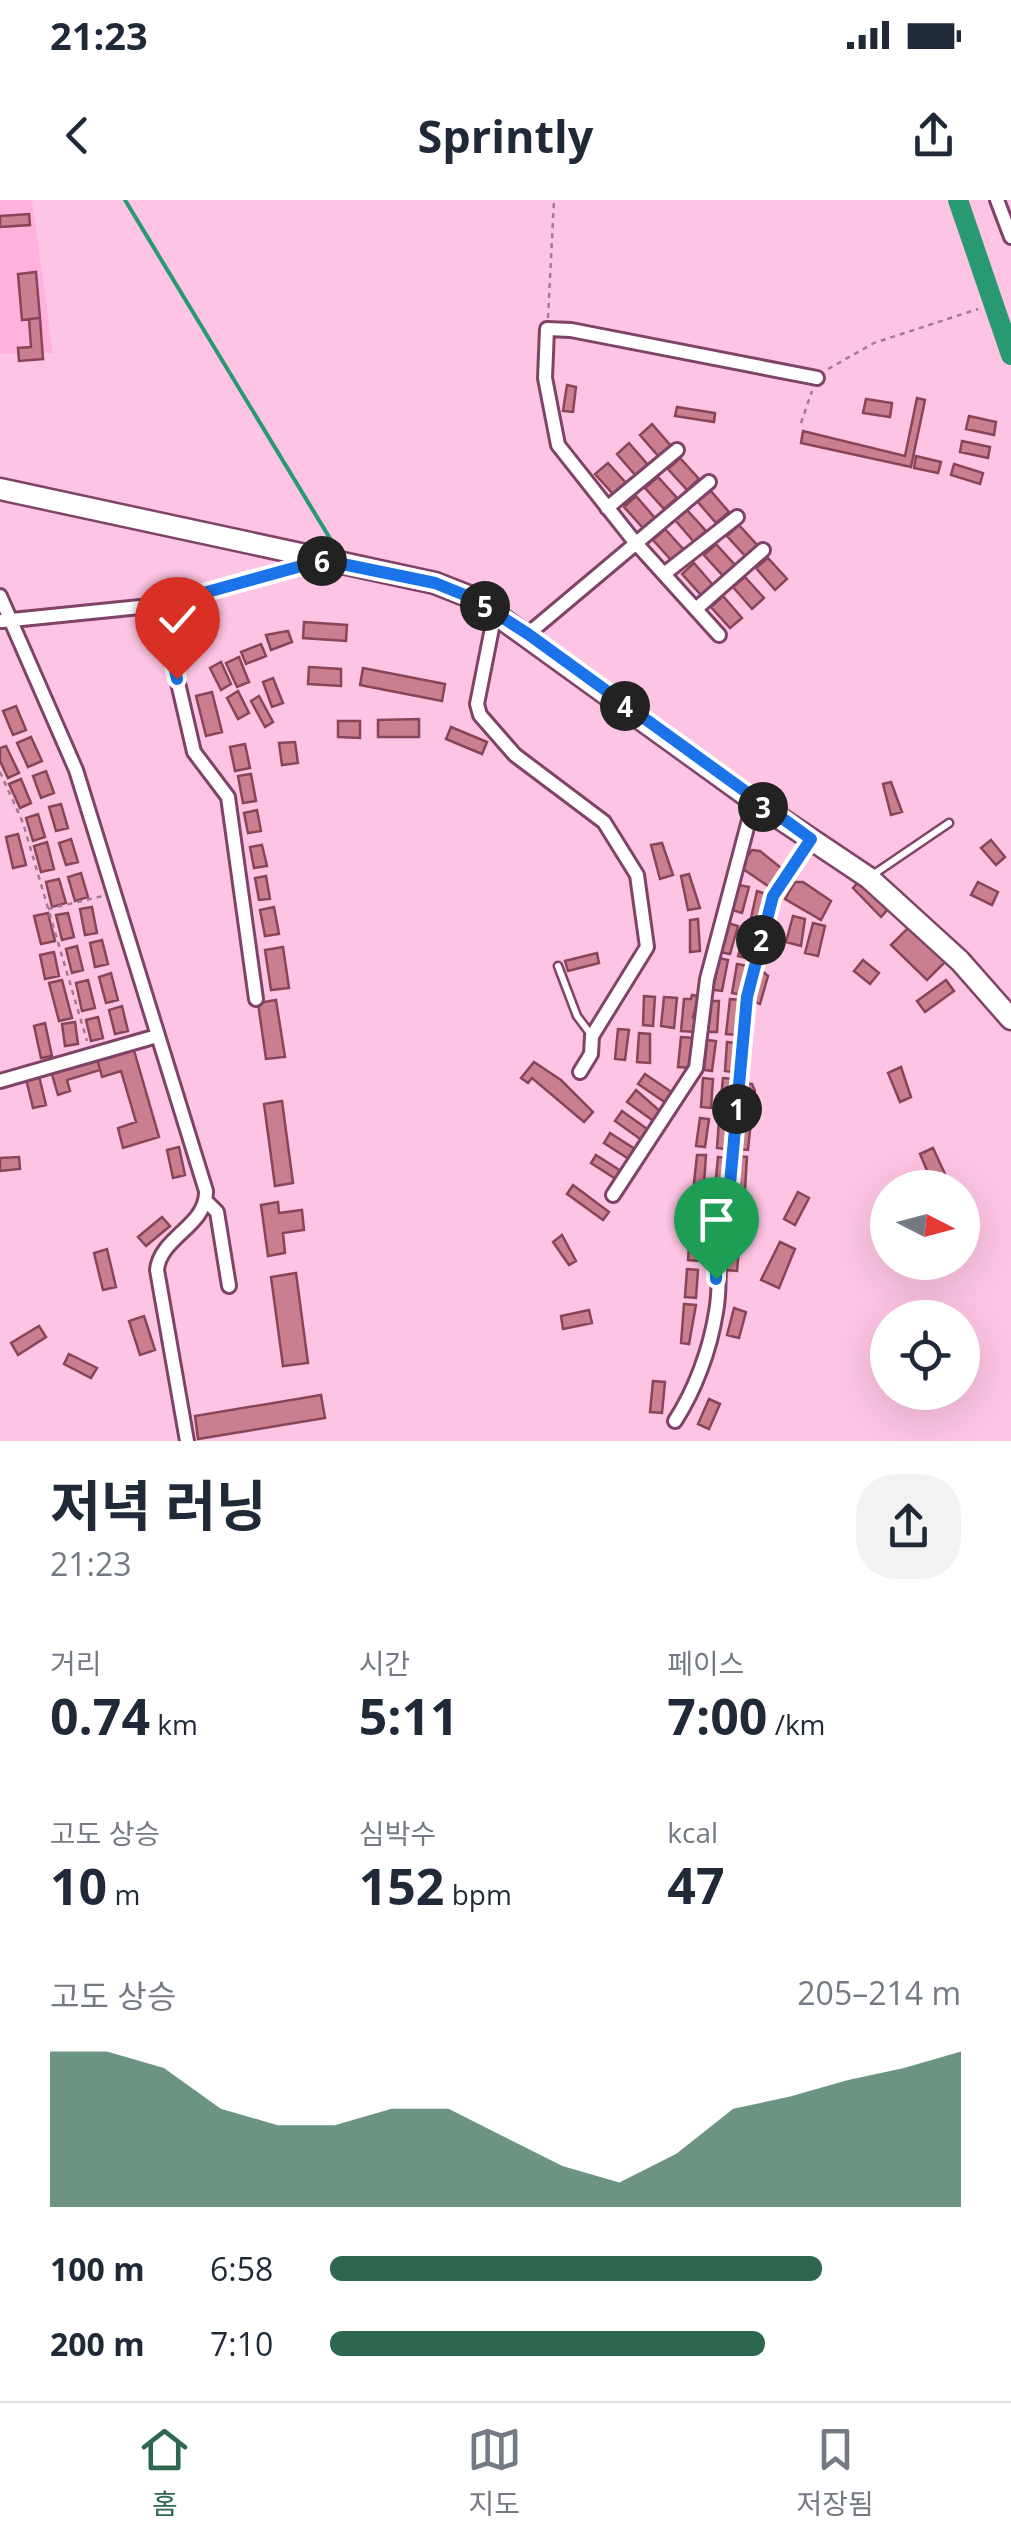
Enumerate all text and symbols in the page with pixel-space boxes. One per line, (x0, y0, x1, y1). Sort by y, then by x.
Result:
text: 21:23 (50, 9, 148, 61)
text: Sprintly (418, 105, 593, 166)
icon: back (50, 108, 105, 163)
icon: share (906, 108, 961, 163)
pin: 6 (297, 536, 347, 586)
text: 6 (314, 542, 330, 580)
pin (135, 577, 220, 680)
pin: 5 (460, 581, 510, 631)
text: 5 (477, 587, 493, 625)
icon: check (150, 592, 205, 647)
pin: 4 (600, 681, 650, 731)
text: 4 (617, 687, 633, 725)
pin: 3 (738, 782, 788, 832)
text: 3 (755, 788, 771, 826)
pin: 2 (736, 915, 786, 965)
text: 2 (753, 921, 769, 959)
pin: 1 (712, 1084, 762, 1134)
text: 1 (729, 1090, 745, 1128)
north arrow (870, 1170, 980, 1280)
map controls (870, 1170, 980, 1410)
pin (674, 1177, 759, 1280)
icon: arrive (689, 1192, 744, 1247)
button: locate (870, 1300, 980, 1410)
text: 저녁 러닝 (50, 1467, 267, 1542)
button: share (856, 1474, 961, 1579)
text: 21:23 (50, 1542, 132, 1585)
text: 거리 (50, 1644, 102, 1682)
text: 시간 (359, 1644, 410, 1682)
text: 페이스 (667, 1644, 745, 1682)
text: 0.74 (50, 1682, 150, 1750)
text: 5:11 (359, 1682, 459, 1750)
text: 7:00 (667, 1682, 767, 1750)
text: km (150, 1705, 198, 1743)
text: /km (767, 1705, 826, 1743)
text: kcal (667, 1813, 718, 1851)
text: 고도 상승 (50, 1814, 160, 1852)
text: 심박수 (359, 1814, 436, 1852)
text: 47 (667, 1851, 725, 1919)
text: 10 (50, 1852, 107, 1920)
text: 152 (359, 1852, 444, 1920)
text: m (107, 1875, 140, 1913)
text: bpm (444, 1875, 512, 1913)
text: 205–214 m (797, 1971, 961, 2014)
text: 고도 상승 (50, 1974, 176, 2017)
text: 100 m (50, 2247, 145, 2290)
text: 6:58 (210, 2247, 273, 2290)
text: 200 m (50, 2322, 145, 2365)
text: 7:10 (210, 2322, 273, 2365)
tab: 홈 (137, 2422, 192, 2522)
tab: 지도 (467, 2422, 522, 2522)
tab: 저장됨 (796, 2422, 874, 2522)

